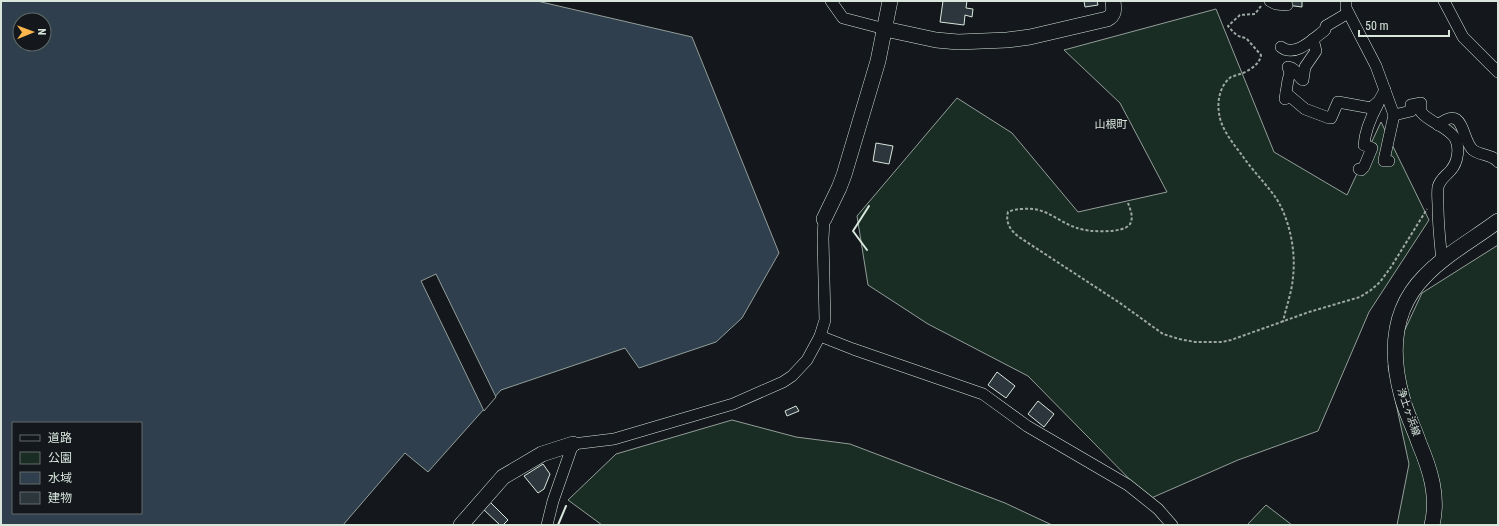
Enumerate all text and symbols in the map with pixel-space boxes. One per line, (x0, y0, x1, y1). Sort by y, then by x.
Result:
north arrow (12, 12, 52, 52)
scale bar (1359, 12, 1449, 38)
text: 50 m (1365, 19, 1389, 33)
text: N (35, 28, 48, 36)
district label: 山根町 (1095, 118, 1128, 131)
street label: 浄土ヶ浜線 (1396, 387, 1422, 437)
legend (12, 422, 142, 514)
text: 道路 (48, 431, 72, 445)
text: 公園 (48, 451, 72, 465)
text: 水域 (48, 471, 72, 485)
text: 建物 (48, 491, 72, 505)

